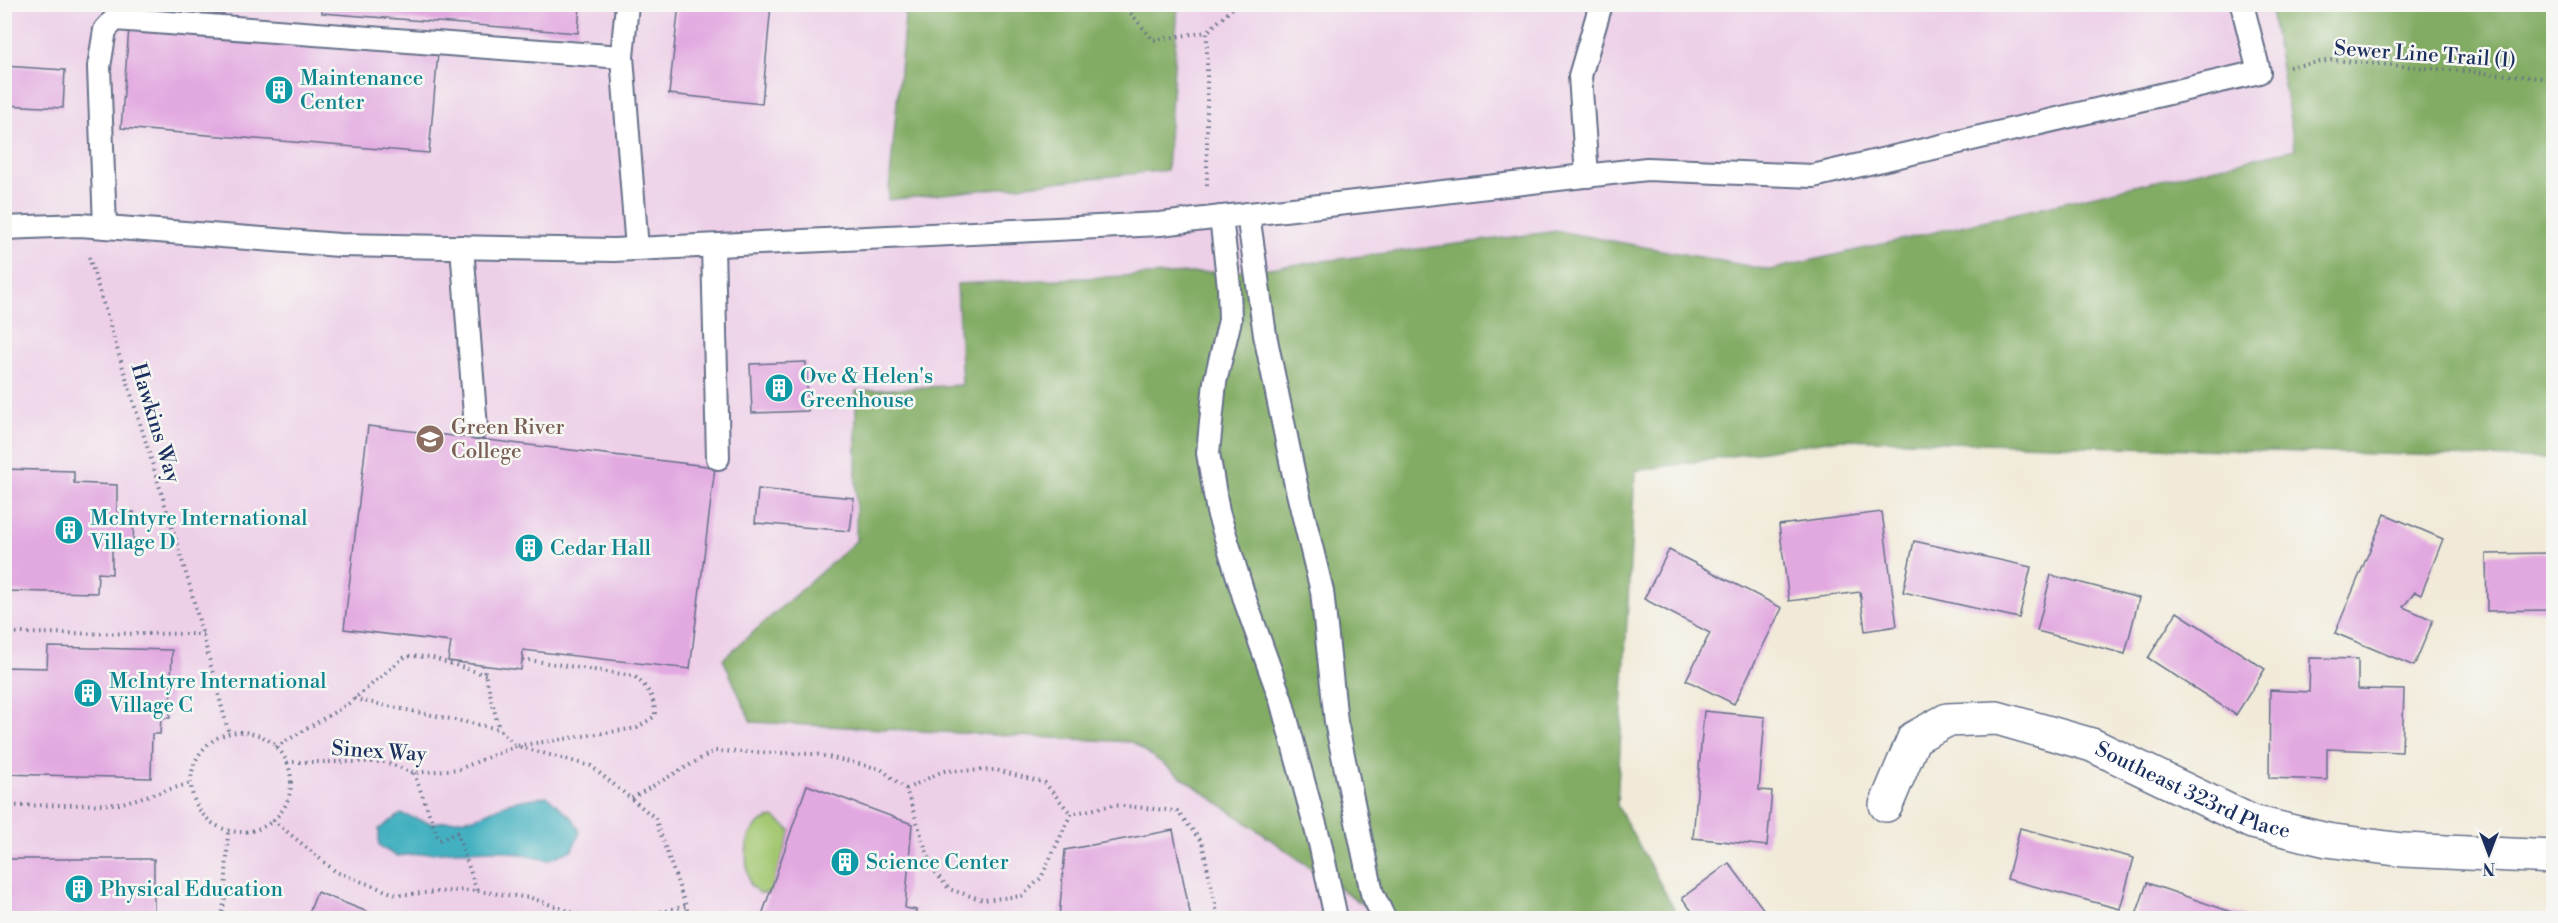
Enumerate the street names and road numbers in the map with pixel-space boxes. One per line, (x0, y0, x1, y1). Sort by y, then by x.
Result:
street label: Sewer Line Trail (1) (2333, 36, 2517, 74)
street label: Hawkins Way (124, 360, 186, 487)
street label: Sinex Way (330, 736, 428, 768)
street label: Southeast 323rd Place (2091, 737, 2293, 845)

